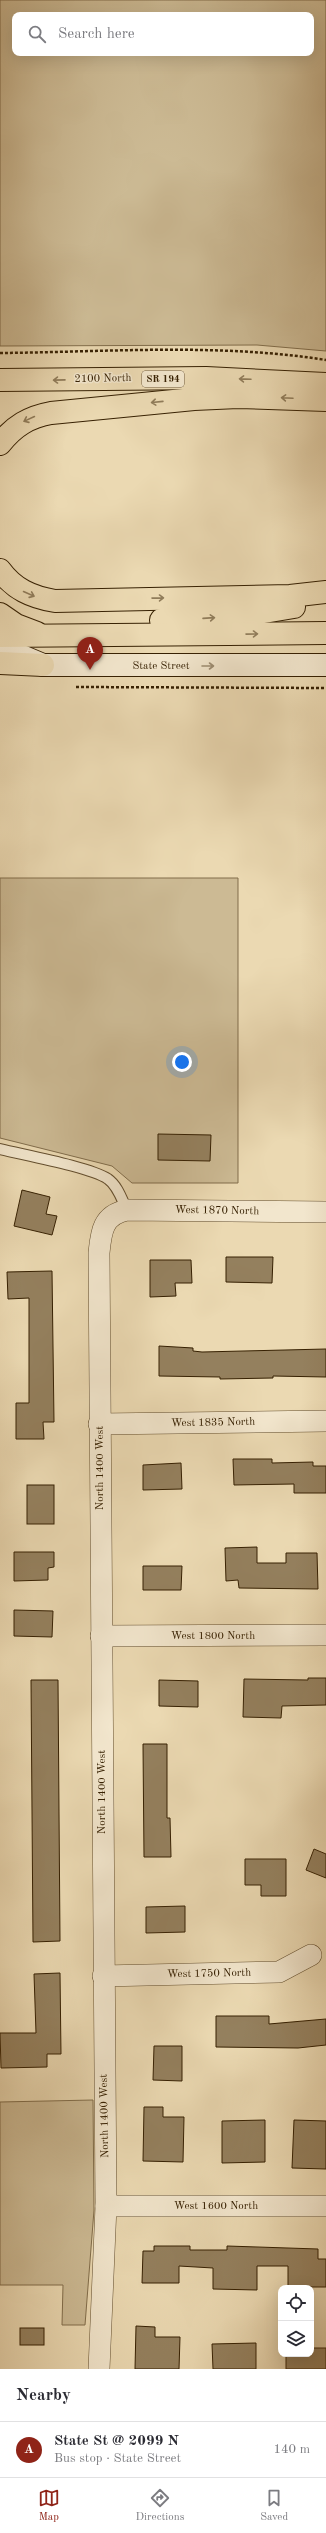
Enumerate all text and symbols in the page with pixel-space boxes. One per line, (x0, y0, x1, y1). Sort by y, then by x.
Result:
search box (12, 12, 314, 56)
icon: search (26, 23, 48, 45)
text: Search here (58, 27, 135, 42)
road number: SR 194 (142, 371, 184, 387)
street label: 2100 North (74, 373, 132, 385)
one-way arrow (239, 375, 252, 383)
one-way arrow (53, 376, 66, 384)
one-way arrow (281, 395, 294, 402)
one-way arrow (151, 398, 164, 406)
one-way arrow (23, 416, 35, 423)
one-way arrow (23, 591, 35, 598)
one-way arrow (151, 595, 164, 602)
one-way arrow (202, 614, 215, 621)
one-way arrow (245, 630, 258, 638)
pin: A (77, 637, 103, 670)
street label: State Street (132, 661, 190, 672)
one-way arrow (201, 662, 214, 670)
your location (172, 1052, 192, 1072)
street label: West 1870 North (175, 1205, 259, 1217)
street label: West 1835 North (171, 1417, 255, 1429)
street label: North 1400 West (95, 1426, 106, 1510)
street label: West 1800 North (171, 1631, 255, 1642)
street label: North 1400 West (97, 1750, 108, 1834)
street label: West 1750 North (167, 1968, 251, 1980)
street label: North 1400 West (99, 2074, 111, 2158)
street label: West 1600 North (174, 2201, 258, 2212)
map controls (278, 2285, 314, 2357)
button: locate (278, 2285, 314, 2321)
button: layers (278, 2321, 314, 2357)
text: Nearby (16, 2387, 71, 2404)
text: State St @ 2099 N (54, 2434, 179, 2449)
text: A (24, 2443, 34, 2456)
text: 140 m (273, 2443, 310, 2456)
text: Bus stop · State Street (54, 2452, 181, 2465)
tab: Map (38, 2487, 60, 2525)
tab: Directions (136, 2487, 184, 2525)
tab: Saved (260, 2487, 288, 2525)

